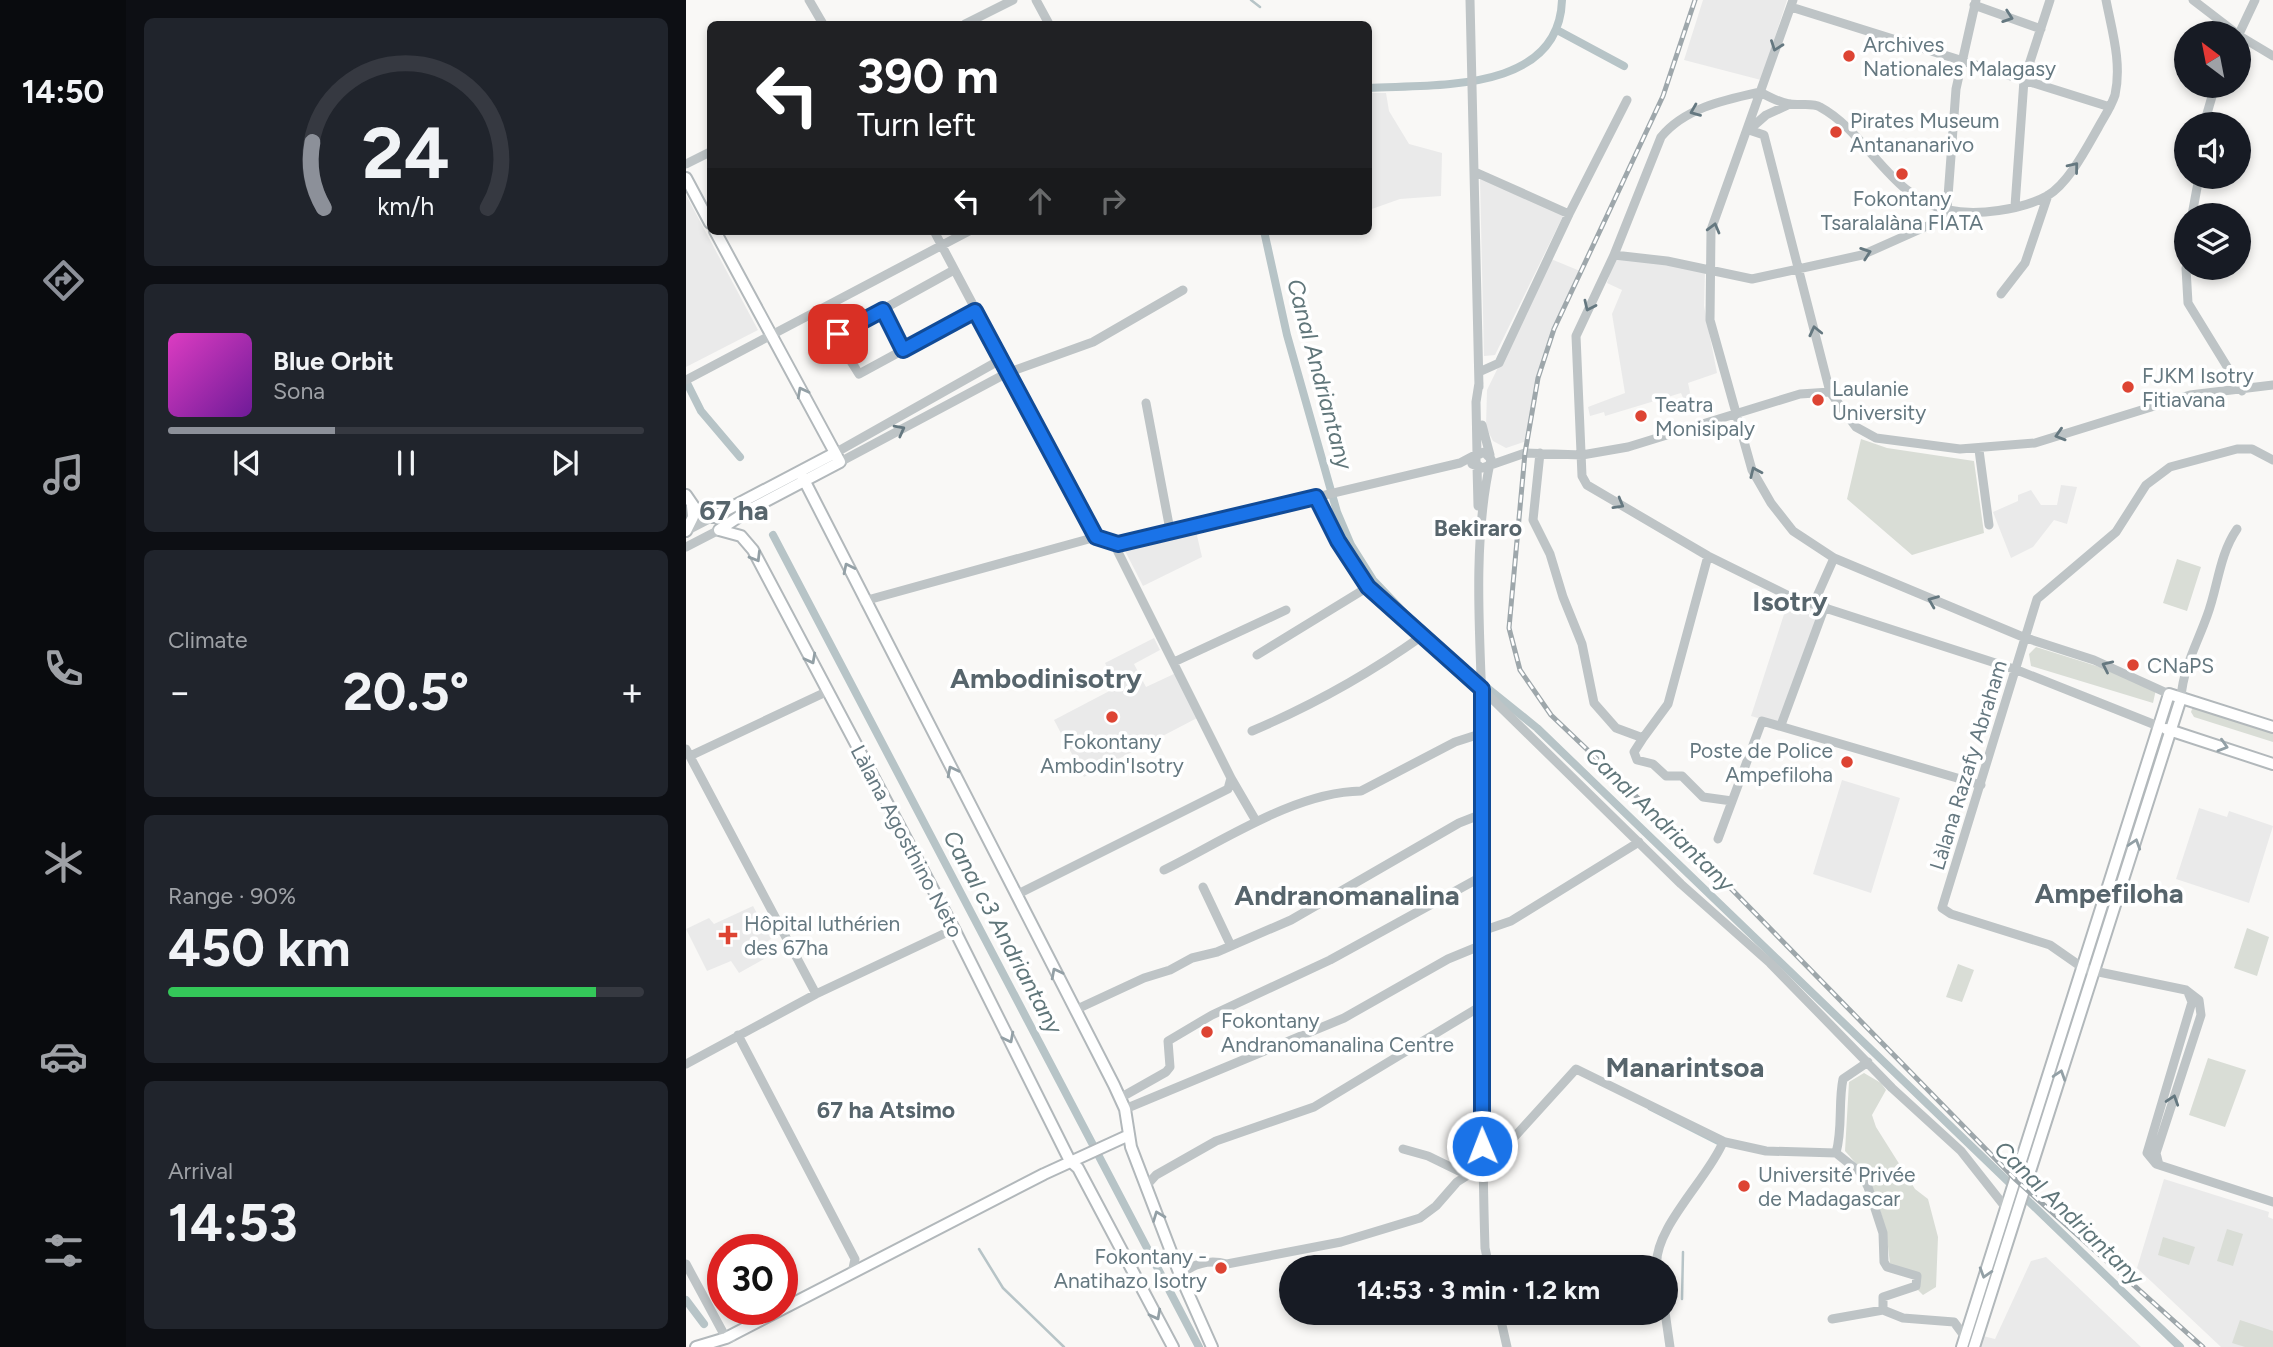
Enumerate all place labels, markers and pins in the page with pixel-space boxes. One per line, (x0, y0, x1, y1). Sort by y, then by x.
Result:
place label: Archives Nationales Malagasy (1863, 32, 2056, 81)
marker: Archives Nationales Malagasy (1841, 48, 1857, 64)
place label: Pirates Museum Antananarivo (1850, 108, 2000, 157)
marker: Pirates Museum Antananarivo (1828, 124, 1844, 140)
marker: Fokontany Tsaralalàna FIATA (1894, 166, 1910, 182)
place label: Fokontany Tsaralalàna FIATA (1821, 186, 1983, 235)
pin (808, 304, 868, 364)
place label: FJKM Isotry Fitiavana (2142, 363, 2254, 412)
place label: Laulanie University (1832, 376, 1926, 425)
marker: FJKM Isotry Fitiavana (2120, 379, 2136, 395)
place label: Teatra Monisipaly (1655, 392, 1755, 441)
marker: Laulanie University (1810, 392, 1826, 408)
marker: Teatra Monisipaly (1633, 408, 1649, 424)
place label: CNaPS (2147, 653, 2214, 678)
marker: CNaPS (2125, 657, 2141, 673)
marker: Fokontany Ambodin'Isotry (1104, 709, 1120, 725)
place label: Fokontany Ambodin'Isotry (1040, 729, 1184, 778)
place label: Poste de Police Ampefiloha (1689, 738, 1833, 787)
marker: Poste de Police Ampefiloha (1839, 754, 1855, 770)
place label: Hôpital luthérien des 67ha (744, 911, 900, 960)
marker: Hôpital luthérien des 67ha (718, 925, 738, 945)
place label: Fokontany Andranomanalina Centre (1221, 1008, 1454, 1057)
marker: Fokontany Andranomanalina Centre (1199, 1024, 1215, 1040)
place label: Université Privée de Madagascar (1758, 1162, 1916, 1211)
marker: Université Privée de Madagascar (1736, 1178, 1752, 1194)
place label: Fokontany - Anatihazo Isotry (1054, 1244, 1207, 1293)
marker: Fokontany - Anatihazo Isotry (1213, 1260, 1229, 1276)

